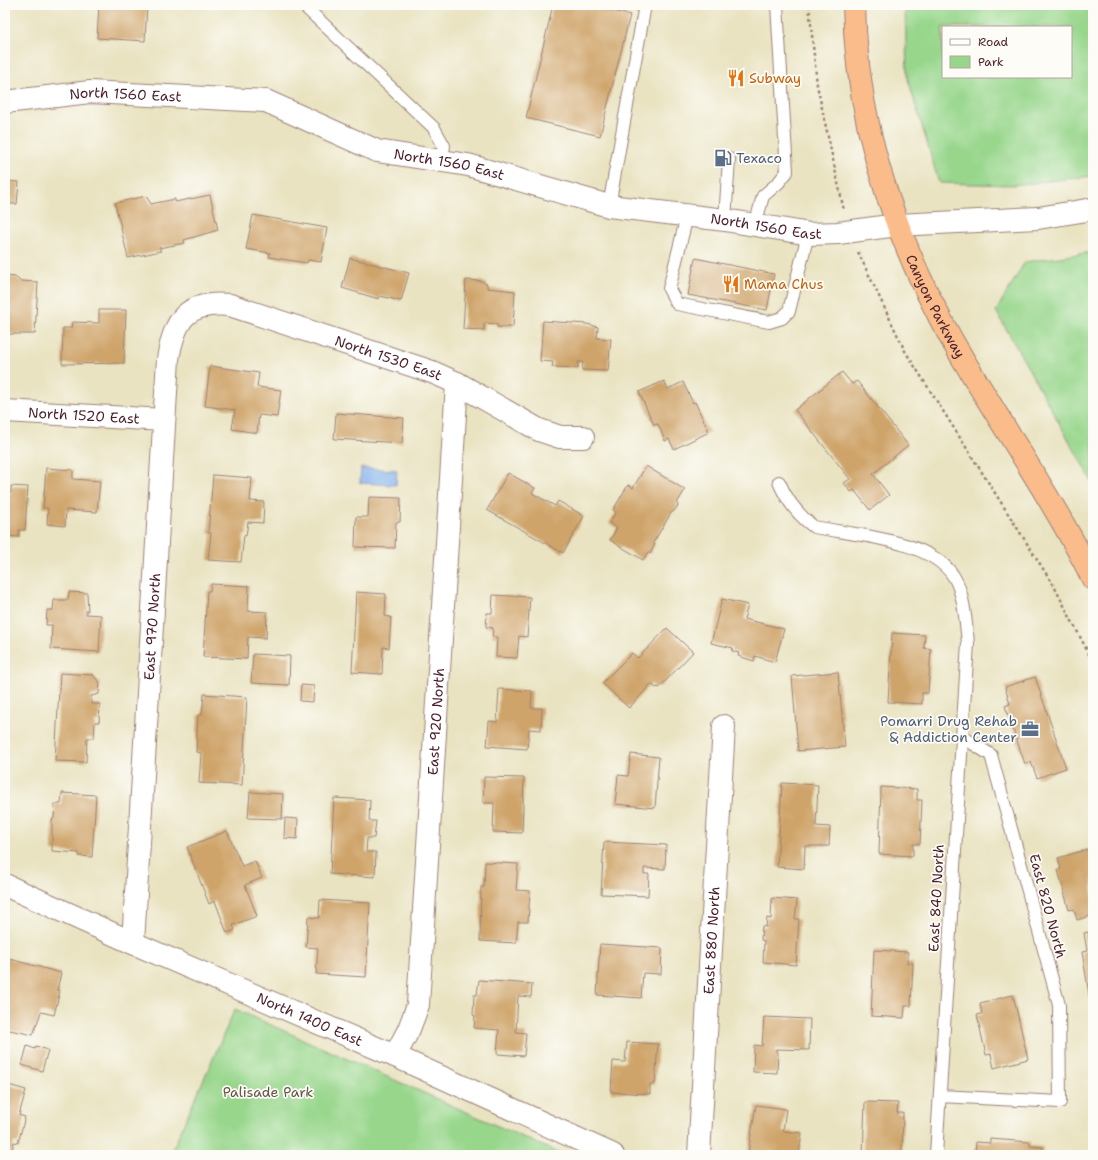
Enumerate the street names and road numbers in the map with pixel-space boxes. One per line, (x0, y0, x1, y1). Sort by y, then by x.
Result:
street label: North 1560 East (68, 83, 182, 106)
street label: North 1560 East (393, 145, 507, 184)
street label: North 1560 East (709, 209, 822, 243)
street label: Canyon Parkway (902, 252, 969, 361)
street label: North 1530 East (332, 331, 445, 384)
street label: North 1520 East (28, 403, 140, 428)
street label: East 970 North (140, 572, 164, 681)
street label: East 920 North (423, 667, 448, 776)
street label: East 840 North (924, 844, 948, 952)
street label: East 820 North (1025, 852, 1071, 960)
street label: East 880 North (699, 886, 724, 995)
street label: North 1400 East (254, 988, 365, 1050)

